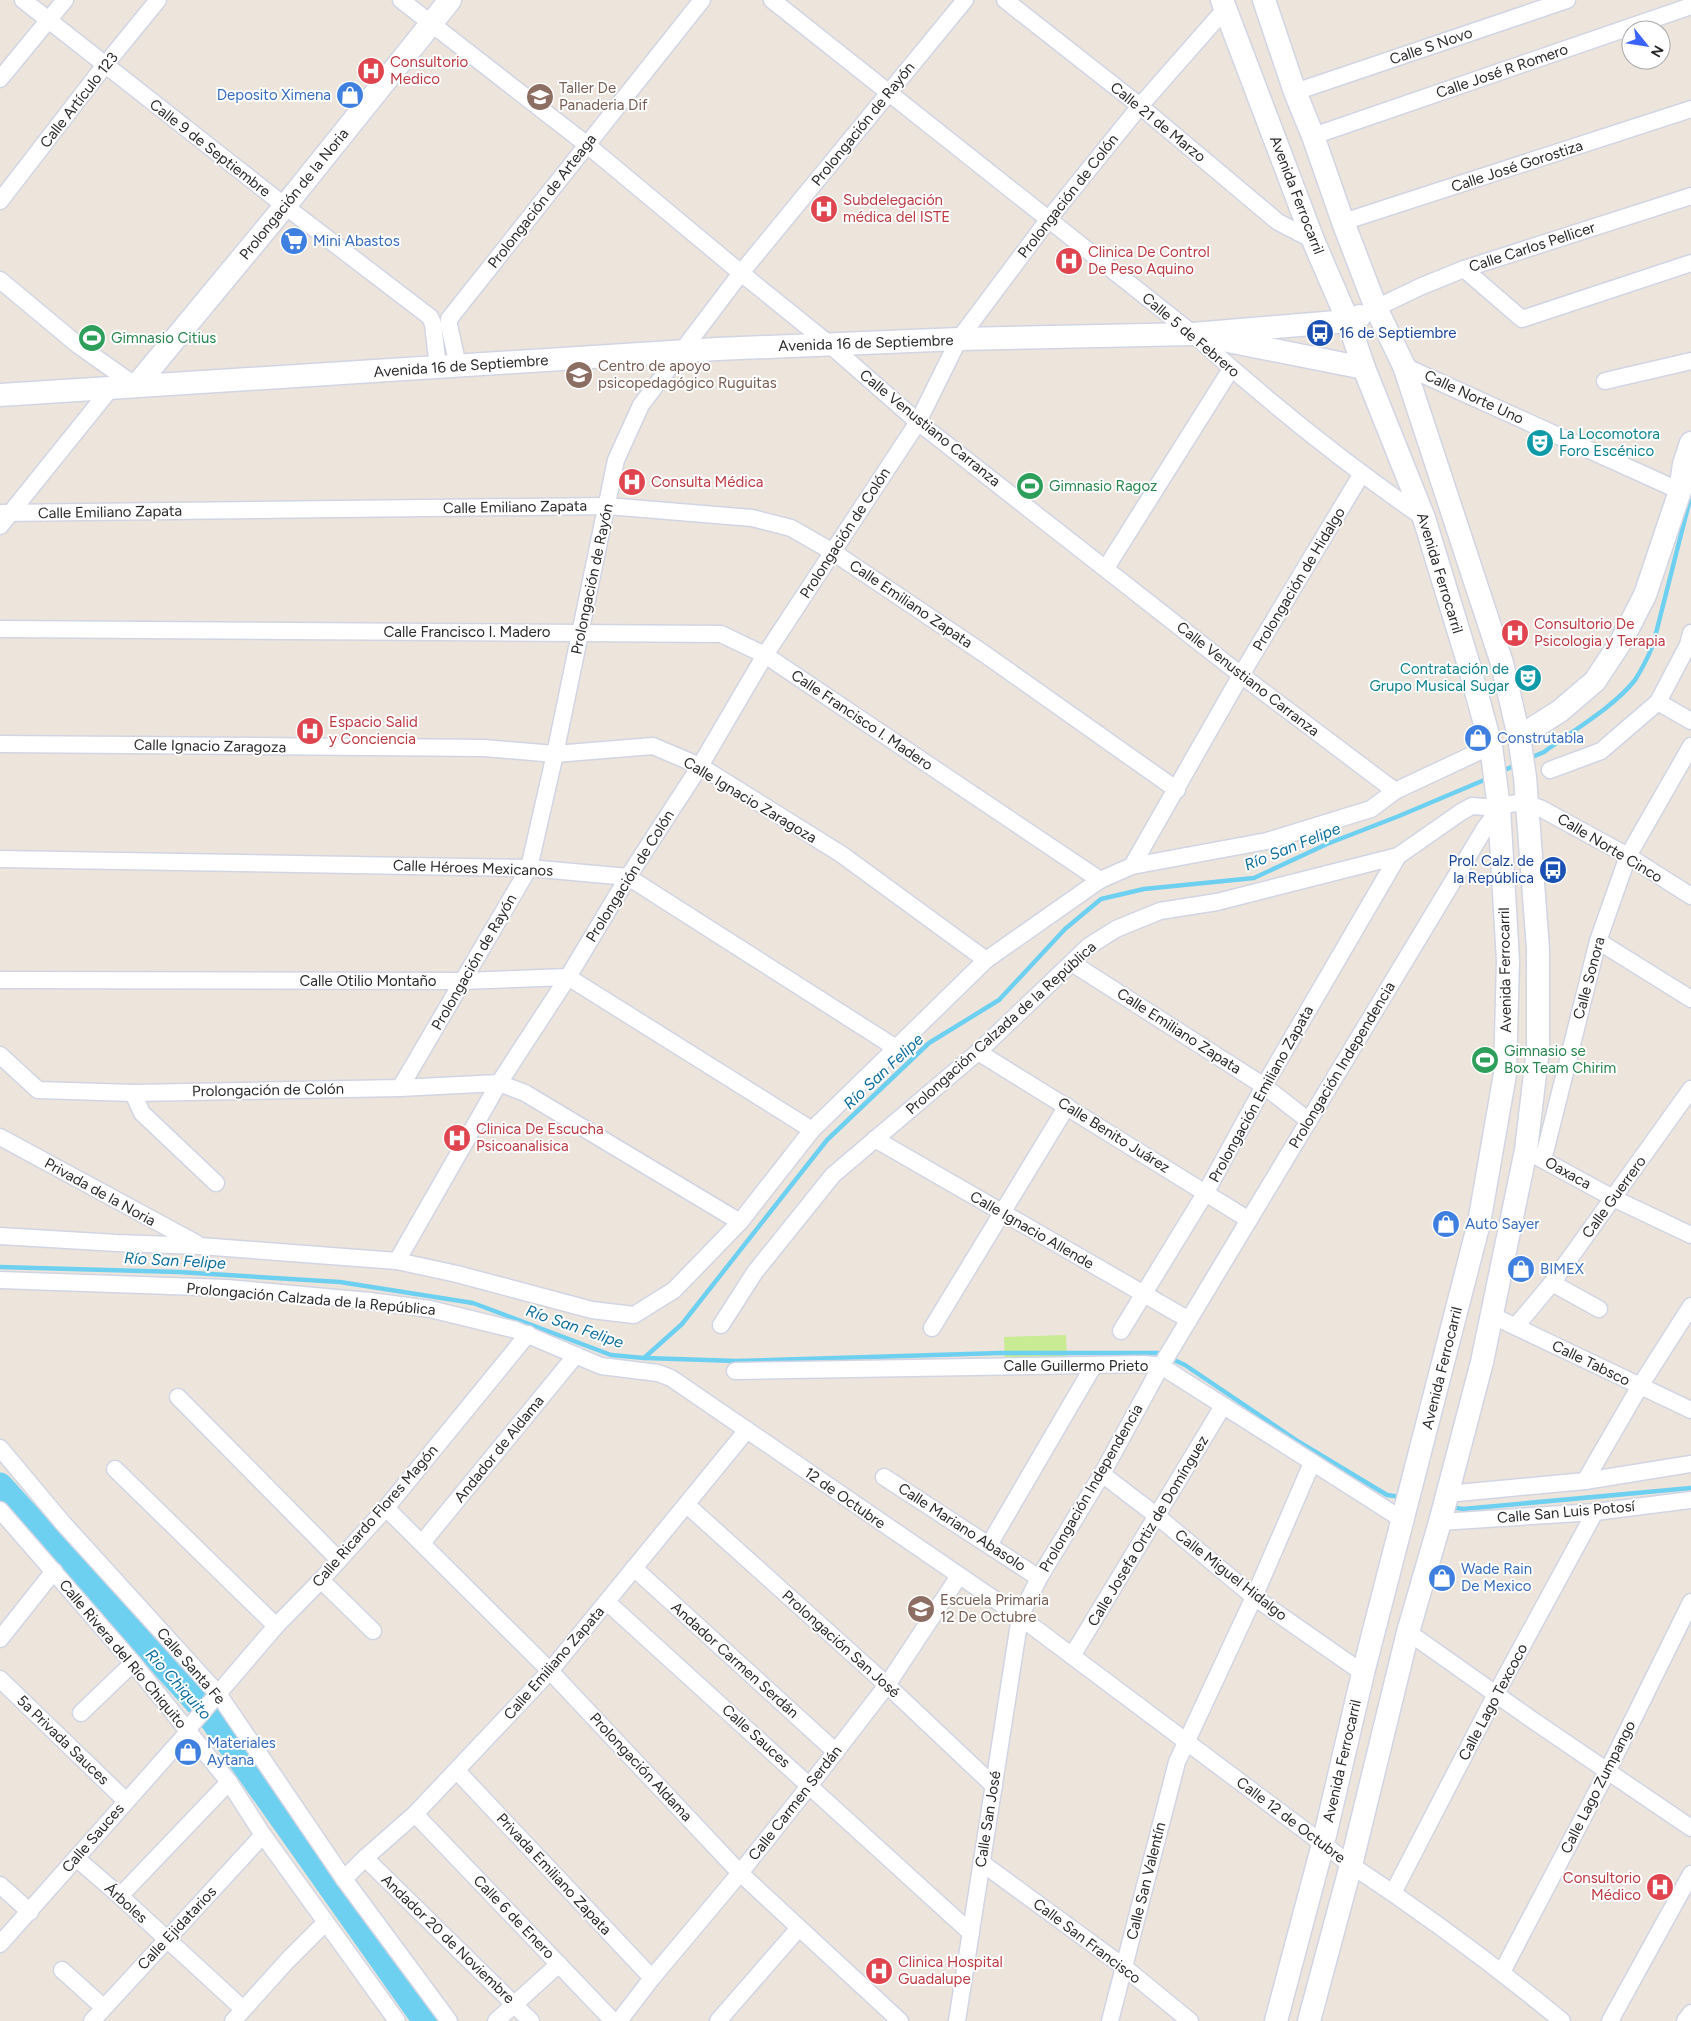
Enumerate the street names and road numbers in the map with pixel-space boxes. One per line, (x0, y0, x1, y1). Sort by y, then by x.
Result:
street label: Calle S Novo (1387, 23, 1475, 69)
street label: Calle José R Romero (1434, 40, 1571, 102)
street label: Calle Artículo 123 (36, 49, 122, 151)
street label: Prolongación de Rayón (808, 58, 918, 190)
street label: Calle 21 de Marzo (1107, 78, 1210, 166)
street label: Calle 9 de Septiembre (146, 95, 274, 201)
street label: Prolongación de la Noria (236, 125, 352, 263)
street label: Prolongación de Arteaga (484, 130, 600, 272)
street label: Prolongación de Colón (1014, 131, 1122, 261)
street label: Avenida Ferrocarril (1266, 133, 1328, 257)
street label: Calle José Gorostiza (1449, 136, 1585, 196)
street label: Calle Carlos Pellicer (1467, 218, 1597, 276)
street label: Calle 5 de Febrero (1138, 289, 1244, 381)
street label: Avenida 16 de Septiembre (778, 331, 954, 355)
street label: Avenida 16 de Septiembre (373, 351, 549, 381)
street label: Calle Venustiano Carranza (856, 366, 1004, 490)
street label: Calle Norte Uno (1421, 366, 1527, 428)
street label: Prolongación de Colón (796, 464, 894, 602)
street label: Calle Emiliano Zapata (443, 497, 587, 517)
street label: Calle Emiliano Zapata (38, 502, 182, 522)
street label: Prolongación de Rayón (567, 502, 617, 656)
street label: Prolongación de Hidalgo (1249, 504, 1349, 654)
street label: Avenida Ferrocarril (1413, 510, 1467, 636)
street label: Calle Emiliano Zapata (846, 556, 976, 652)
street label: Calle Venustiano Carranza (1173, 618, 1323, 740)
street label: Calle Francisco I. Madero (383, 623, 551, 641)
street label: Calle Francisco I. Madero (788, 666, 937, 774)
street label: Calle Ignacio Zaragoza (134, 736, 286, 756)
street label: Calle Ignacio Zaragoza (680, 753, 820, 847)
street label: Prolongación de Colón (582, 807, 678, 945)
street label: Calle Norte Cinco (1554, 810, 1666, 887)
street label: Calle Héroes Mexicanos (393, 856, 553, 880)
street label: Prolongación de Rayón (428, 891, 520, 1033)
street label: Avenida Ferrocarril (1495, 907, 1515, 1033)
street label: Calle Sonora (1569, 935, 1609, 1021)
street label: Prolongación Calzada de la República (902, 938, 1100, 1118)
street label: Calle Otilio Montaño (299, 972, 437, 990)
street label: Prolongación Independencia (1285, 978, 1399, 1152)
street label: Calle Emiliano Zapata (1114, 984, 1244, 1078)
street label: Prolongación Emiliano Zapata (1205, 1003, 1317, 1185)
street label: Prolongación de Colón (192, 1080, 344, 1100)
street label: Calle Benito Juárez (1055, 1093, 1173, 1177)
street label: Calle Guerrero (1578, 1152, 1650, 1242)
street label: Oaxaca (1542, 1153, 1594, 1193)
street label: Privada de la Noria (41, 1154, 159, 1230)
street label: Calle Ignacio Allende (967, 1187, 1097, 1273)
street label: Prolongación Calzada de la República (186, 1279, 436, 1319)
street label: Avenida Ferrocarril (1418, 1305, 1466, 1431)
street label: Calle Tabsco (1549, 1336, 1633, 1390)
street label: Calle Guillermo Prieto (1004, 1357, 1149, 1375)
street label: Andador de Aldama (450, 1392, 548, 1506)
street label: Prolongación Independencia (1035, 1401, 1147, 1575)
street label: Calle Josefa Ortiz de Domínguez (1084, 1432, 1212, 1630)
street label: Calle Ricardo Flores Magón (308, 1441, 442, 1591)
street label: 12 de Octubre (801, 1463, 889, 1533)
street label: Calle Mariano Abasolo (895, 1479, 1029, 1575)
street label: Calle San Luis Potosí (1496, 1497, 1637, 1527)
street label: Calle Miguel Hidalgo (1171, 1526, 1291, 1625)
street label: Calle Rivera del Río Chiquito (55, 1576, 191, 1732)
street label: Prolongación San José (778, 1586, 904, 1702)
street label: Andador Carmen Serdán (668, 1598, 802, 1722)
street label: Calle Emiliano Zapata (500, 1603, 608, 1723)
street label: Calle Santa Fe (153, 1624, 229, 1708)
street label: Calle Lago Texcoco (1455, 1640, 1532, 1764)
street label: 5a Privada Sauces (13, 1691, 113, 1789)
street label: Avenida Ferrocarril (1319, 1698, 1365, 1824)
street label: Calle Sauces (718, 1701, 794, 1771)
street label: Prolongación Aldama (586, 1709, 696, 1825)
street label: Calle Lago Zumpango (1557, 1717, 1639, 1856)
street label: Calle Carmen Serdán (745, 1742, 845, 1864)
street label: Calle San José (971, 1769, 1005, 1869)
street label: Calle 12 de Octubre (1233, 1773, 1349, 1867)
street label: Calle Sauces (58, 1800, 128, 1876)
street label: Privada Emiliano Zapata (493, 1809, 615, 1939)
street label: Calle San Valentín (1123, 1820, 1169, 1942)
street label: Andador 20 de Noviembre (378, 1871, 518, 2007)
street label: Calle 6 de Enero (470, 1872, 559, 1963)
street label: Árboles (101, 1879, 151, 1927)
street label: Calle Ejidatarios (134, 1883, 220, 1973)
street label: Calle San Francisco (1030, 1895, 1145, 1988)

